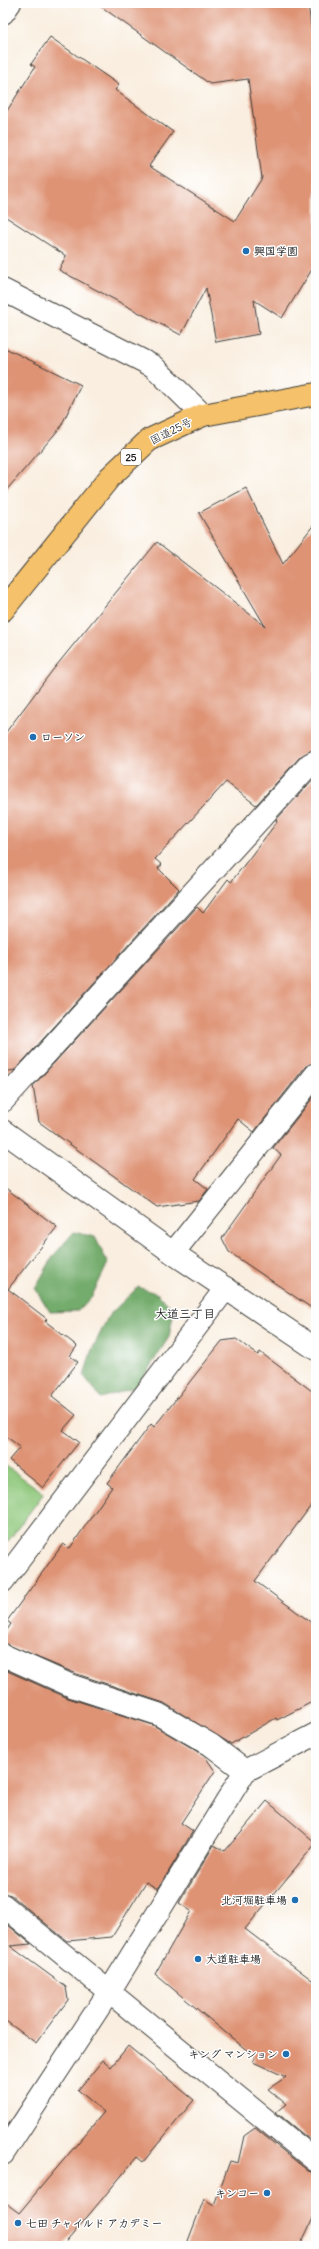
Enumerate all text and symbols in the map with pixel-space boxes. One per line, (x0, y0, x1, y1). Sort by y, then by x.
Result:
place label: 興国学園 (254, 244, 298, 258)
marker: 興国学園 (241, 246, 251, 256)
street label: 国道25号 (148, 414, 194, 448)
road number: 25 (121, 449, 141, 465)
place label: ローソン (41, 730, 85, 744)
marker: ローソン (28, 732, 38, 742)
district label: 大道三丁目 (155, 1306, 215, 1321)
place label: 北河堀駐車場 (221, 1893, 287, 1907)
marker: 北河堀駐車場 (290, 1895, 300, 1905)
place label: 大道駐車場 (206, 1952, 261, 1966)
marker: 大道駐車場 (193, 1954, 203, 1964)
place label: キング マンション (188, 2047, 278, 2061)
marker: キング マンション (281, 2049, 291, 2059)
place label: キンコー (215, 2186, 259, 2200)
marker: キンコー (262, 2188, 272, 2198)
place label: 七田 チャイルド アカデミー (26, 2216, 162, 2230)
marker: 七田 チャイルド アカデミー (13, 2218, 23, 2228)

